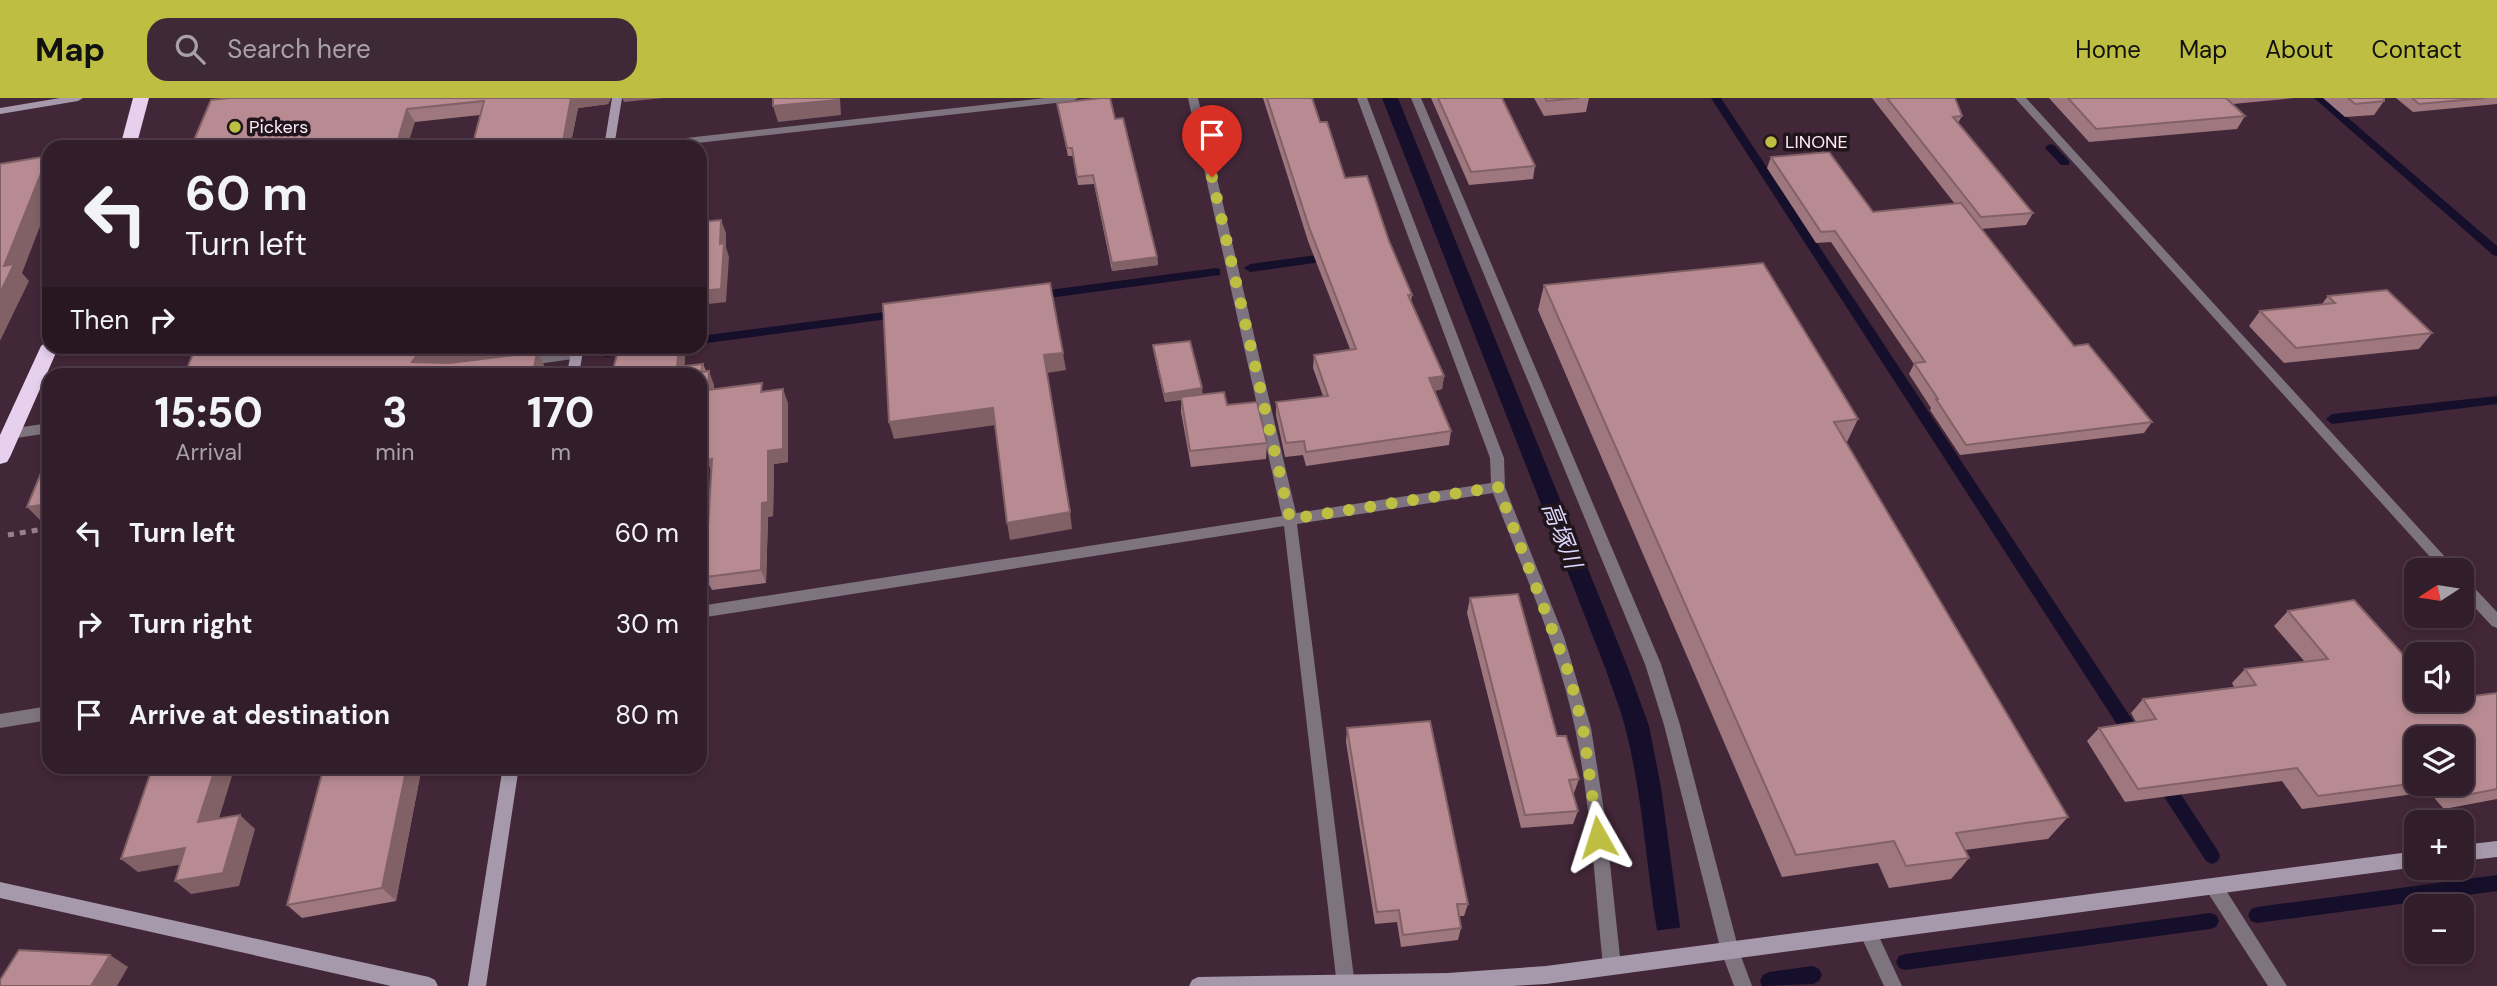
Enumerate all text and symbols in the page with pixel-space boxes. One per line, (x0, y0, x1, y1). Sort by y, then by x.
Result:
search box (147, 18, 637, 81)
text: Map (35, 28, 105, 71)
icon: search (171, 30, 209, 68)
text: Search here (227, 32, 371, 66)
text: Home (2075, 34, 2141, 65)
text: Map (2179, 34, 2227, 65)
text: About (2265, 34, 2334, 65)
text: Contact (2372, 34, 2462, 65)
pin (1182, 105, 1242, 177)
place label: Pickers (249, 115, 308, 139)
icon: arrive (1193, 116, 1231, 154)
marker: Pickers (227, 119, 243, 135)
place label: LINONE (1785, 130, 1848, 154)
marker: LINONE (1763, 134, 1779, 150)
text: 60 m (185, 161, 308, 225)
icon: left (70, 168, 161, 259)
text: Turn left (185, 223, 307, 265)
icon: right (143, 301, 181, 339)
text: Then (70, 303, 129, 337)
text: 15:50 (154, 385, 263, 440)
text: 3 (382, 385, 408, 440)
text: 170 (527, 385, 595, 440)
text: Arrival (175, 437, 242, 467)
text: min (375, 437, 415, 467)
text: m (551, 437, 571, 467)
water label: 高塚川 (1536, 497, 1589, 575)
icon: left (70, 514, 108, 552)
text: Turn left (129, 516, 236, 550)
text: 60 m (615, 516, 679, 550)
north arrow (2404, 558, 2474, 628)
map controls (2404, 558, 2474, 964)
icon: right (70, 605, 108, 643)
text: Turn right (129, 607, 253, 641)
text: 30 m (616, 607, 679, 641)
button: sound (2404, 642, 2474, 712)
icon: arrive (70, 696, 108, 734)
text: Arrive at destination (129, 698, 390, 732)
text: 80 m (615, 698, 679, 732)
button: layers (2404, 726, 2474, 796)
position arrow (1561, 800, 1635, 874)
button: + (2404, 810, 2474, 880)
button: − (2404, 894, 2474, 964)

